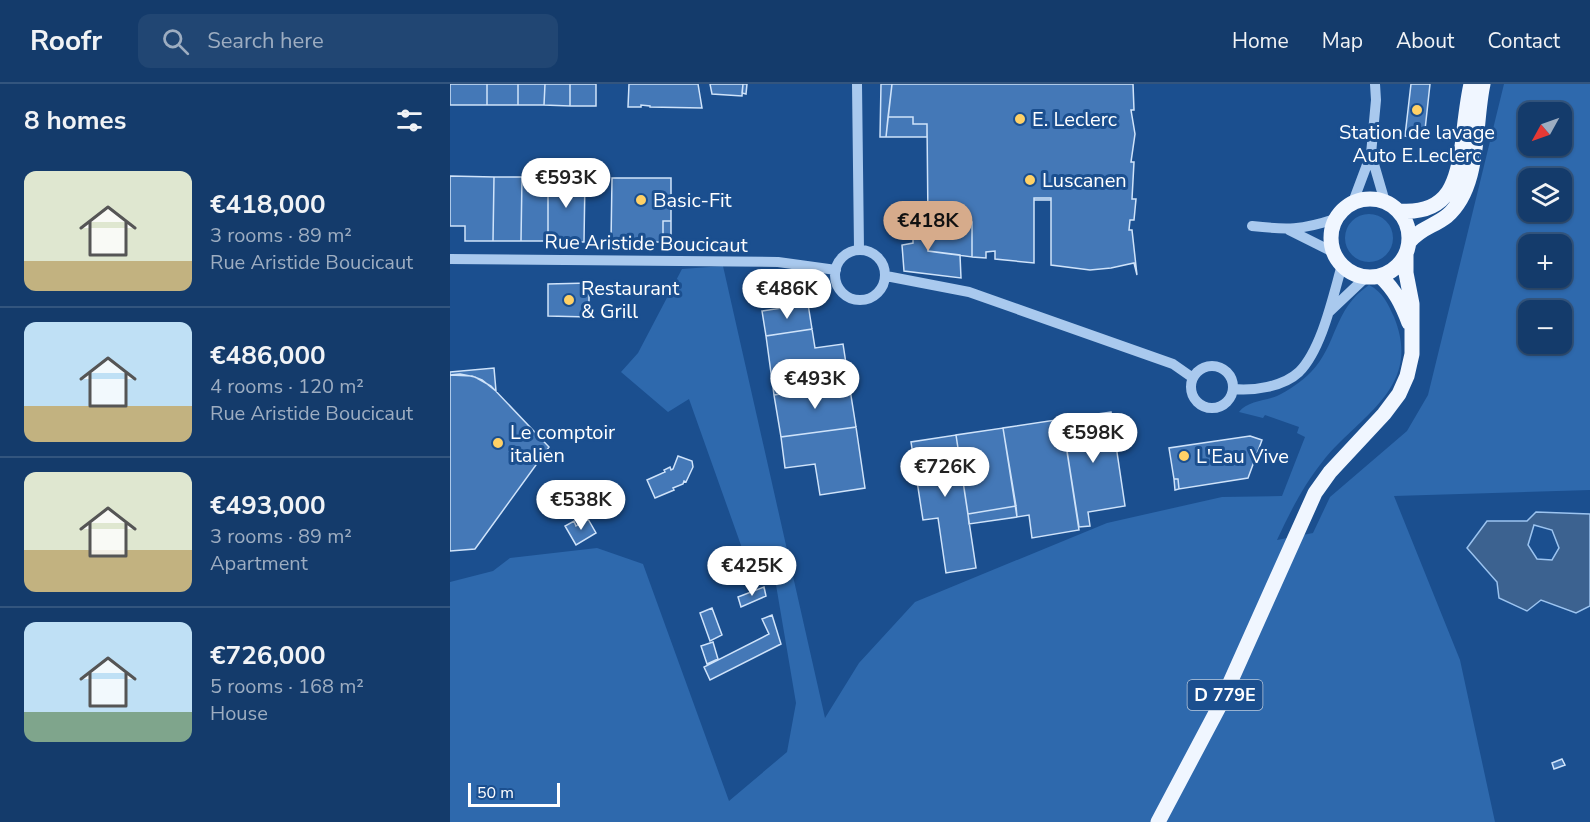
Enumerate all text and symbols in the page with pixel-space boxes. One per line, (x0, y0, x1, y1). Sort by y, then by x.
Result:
search box (138, 14, 558, 68)
text: Roofr (30, 22, 102, 60)
icon: search (159, 25, 192, 58)
text: Search here (207, 26, 324, 56)
text: Home (1232, 27, 1289, 55)
text: Map (1322, 27, 1363, 55)
text: About (1396, 27, 1454, 55)
text: Contact (1487, 27, 1560, 55)
north arrow (1518, 102, 1572, 156)
map controls (1518, 102, 1572, 354)
text: 8 homes (24, 103, 126, 138)
marker: Station de lavage Auto E.Leclerc (1410, 103, 1424, 117)
icon: filters (393, 104, 426, 137)
place label: E. Leclerc (1032, 106, 1117, 133)
marker: E. Leclerc (1013, 112, 1027, 126)
place label: Station de lavage Auto E.Leclerc (1339, 119, 1495, 169)
pin: €593K (524, 158, 608, 209)
text: €593K (535, 164, 597, 191)
place label: Luscanen (1042, 167, 1127, 194)
button: layers (1518, 168, 1572, 222)
marker: Luscanen (1023, 173, 1037, 187)
text: €418,000 (210, 187, 326, 222)
place label: Basic-Fit (653, 187, 733, 214)
marker: Basic-Fit (634, 193, 648, 207)
icon: home (72, 195, 144, 267)
pin: €418K (886, 201, 970, 252)
text: €418K (897, 207, 959, 234)
text: 3 rooms · 89 m² (210, 222, 352, 249)
street label: Rue Aristide Boucicaut (544, 228, 749, 259)
button: + (1518, 234, 1572, 288)
text: Rue Aristide Boucicaut (210, 249, 413, 276)
pin: €486K (745, 269, 829, 320)
place label: Restaurant & Grill (581, 275, 680, 325)
text: €486K (756, 275, 818, 302)
marker: Restaurant & Grill (562, 293, 576, 307)
button: − (1518, 300, 1572, 354)
text: €486,000 (210, 338, 326, 373)
icon: home (72, 346, 144, 418)
pin: €493K (773, 359, 857, 410)
text: €493K (784, 365, 846, 392)
text: 4 rooms · 120 m² (210, 373, 364, 400)
text: Rue Aristide Boucicaut (210, 400, 413, 427)
pin: €598K (1051, 413, 1135, 464)
place label: Le comptoir italien (510, 419, 615, 469)
text: €598K (1062, 419, 1124, 446)
marker: Le comptoir italien (491, 436, 505, 450)
place label: L'Eau Vive (1196, 443, 1289, 470)
pin: €726K (903, 447, 987, 498)
marker: L'Eau Vive (1177, 449, 1191, 463)
text: €726K (914, 453, 976, 480)
pin: €538K (539, 480, 623, 531)
text: €538K (550, 486, 612, 513)
text: €493,000 (210, 488, 326, 523)
icon: home (72, 496, 144, 568)
text: 3 rooms · 89 m² (210, 523, 352, 550)
pin: €425K (710, 546, 794, 597)
text: Apartment (210, 550, 308, 577)
text: €425K (721, 552, 783, 579)
text: €726,000 (210, 638, 326, 673)
icon: home (72, 646, 144, 718)
text: 5 rooms · 168 m² (210, 673, 364, 700)
road number: D 779E (1188, 680, 1262, 710)
text: House (210, 700, 268, 727)
scale bar (468, 780, 560, 808)
text: 50 m (477, 782, 514, 804)

